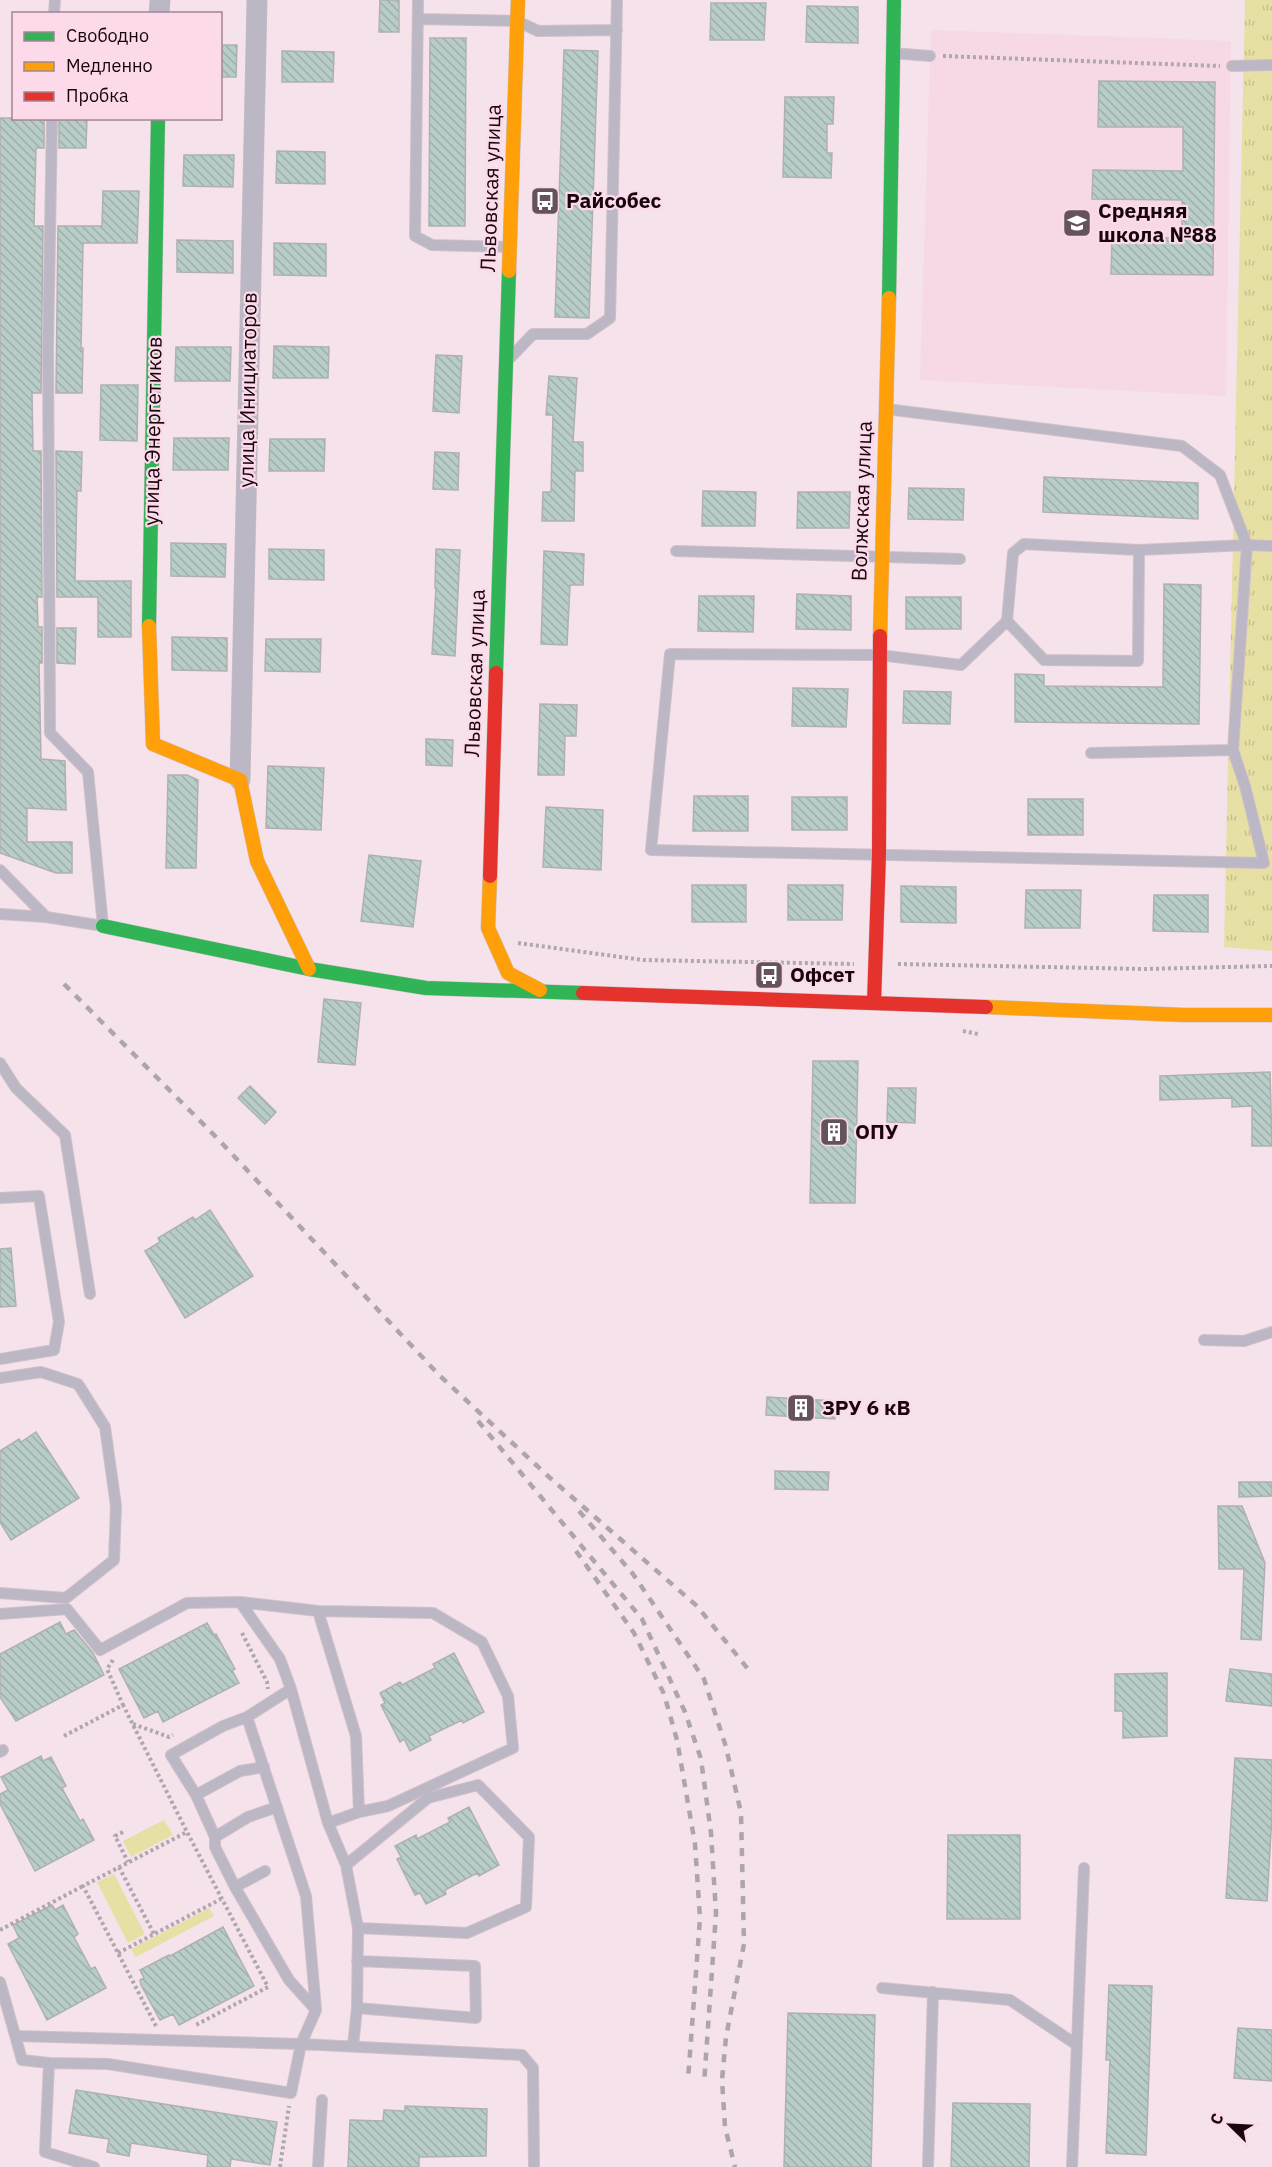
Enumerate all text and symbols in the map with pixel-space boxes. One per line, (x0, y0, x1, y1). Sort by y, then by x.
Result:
legend (12, 12, 222, 120)
text: Свободно (66, 24, 149, 47)
text: Медленно (66, 54, 153, 77)
text: Пробка (66, 84, 129, 107)
street label: Львовская улица (473, 104, 507, 272)
bus stop icon: Райсобес (529, 185, 561, 217)
place label: Райсобес (566, 186, 662, 214)
place label: Средняя школа №88 (1098, 196, 1217, 248)
school or university icon: Средняя школа №88 (1061, 207, 1093, 239)
street label: улица Инициаторов (231, 292, 263, 488)
street label: улица Энергетиков (136, 336, 168, 526)
street label: Волжская улица (844, 420, 878, 582)
street label: Львовская улица (457, 589, 491, 757)
bus stop icon: Офсет (753, 959, 785, 991)
place label: Офсет (790, 960, 855, 988)
building icon: ОПУ (818, 1116, 850, 1148)
place label: ОПУ (855, 1117, 898, 1145)
building icon: ЗРУ 6 кВ (785, 1392, 817, 1424)
place label: ЗРУ 6 кВ (822, 1393, 911, 1421)
north arrow (1200, 2095, 1260, 2155)
text: С (1205, 2110, 1228, 2128)

